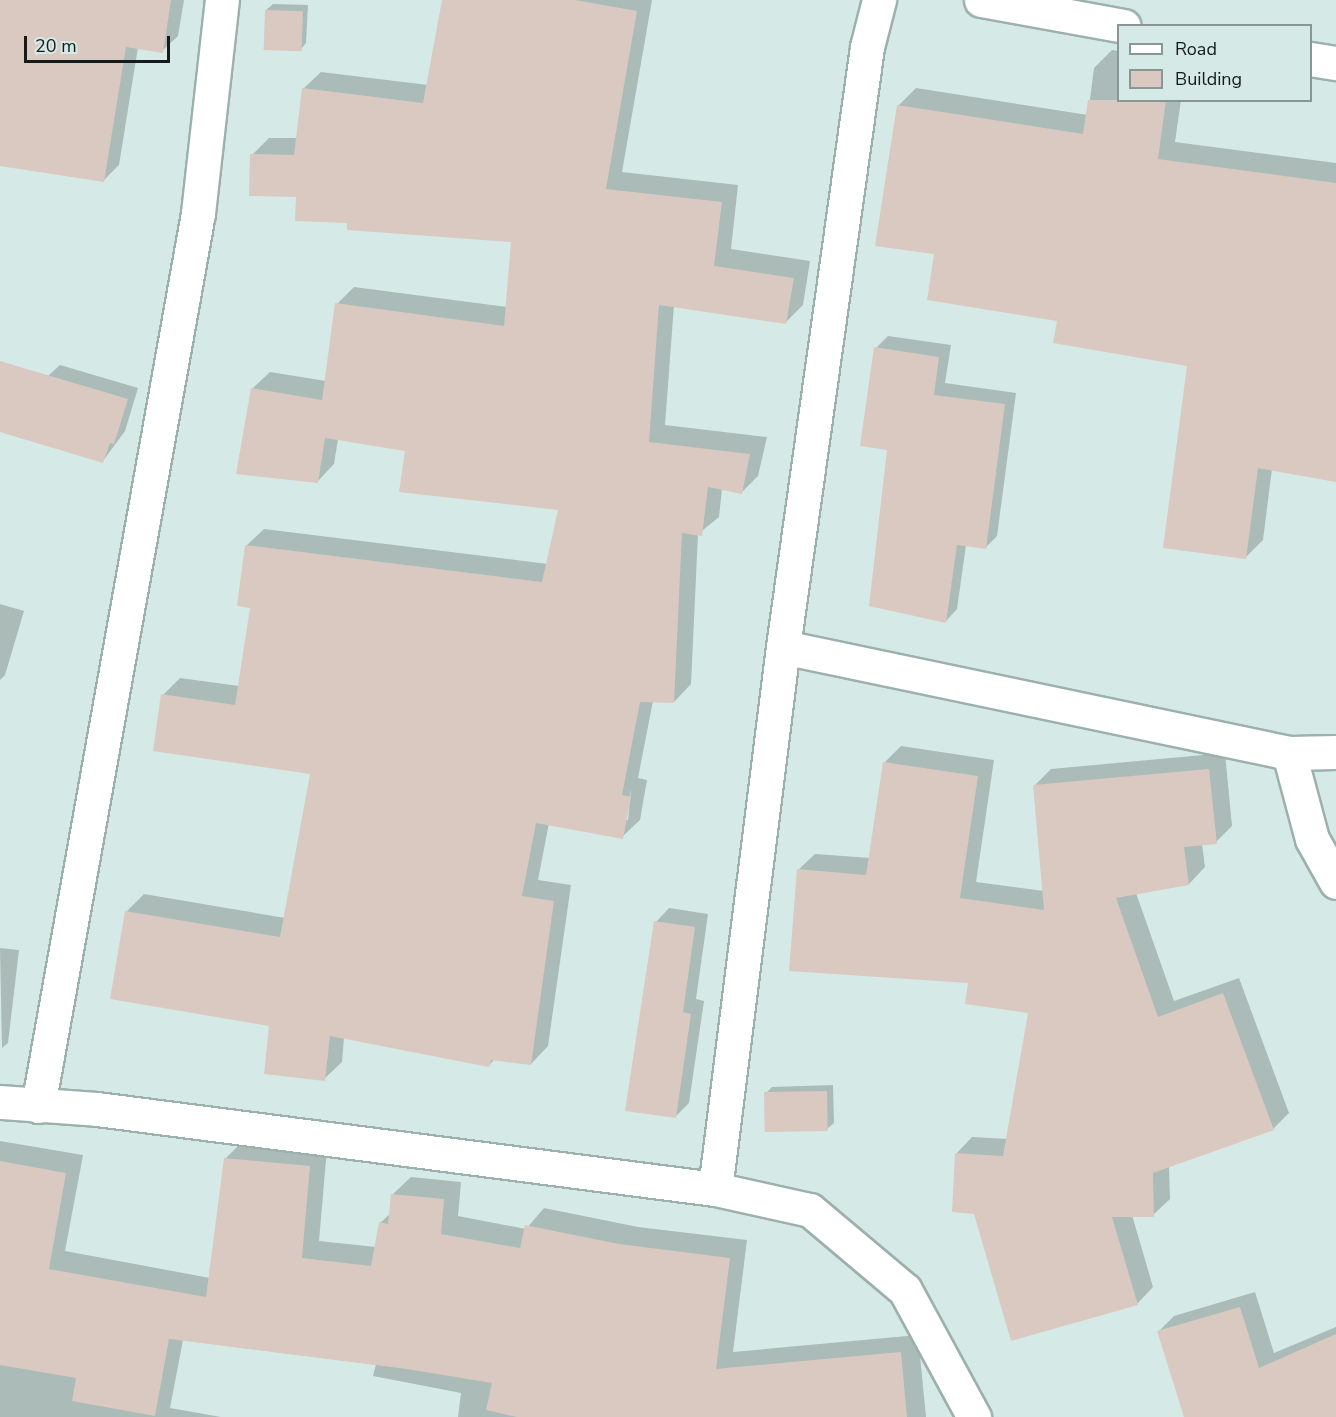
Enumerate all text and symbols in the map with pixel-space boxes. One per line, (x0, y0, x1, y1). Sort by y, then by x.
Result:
scale bar (27, 24, 172, 62)
legend (1117, 24, 1312, 102)
text: 20 m (35, 34, 77, 58)
text: Road (1175, 37, 1217, 61)
text: Building (1175, 67, 1242, 91)

